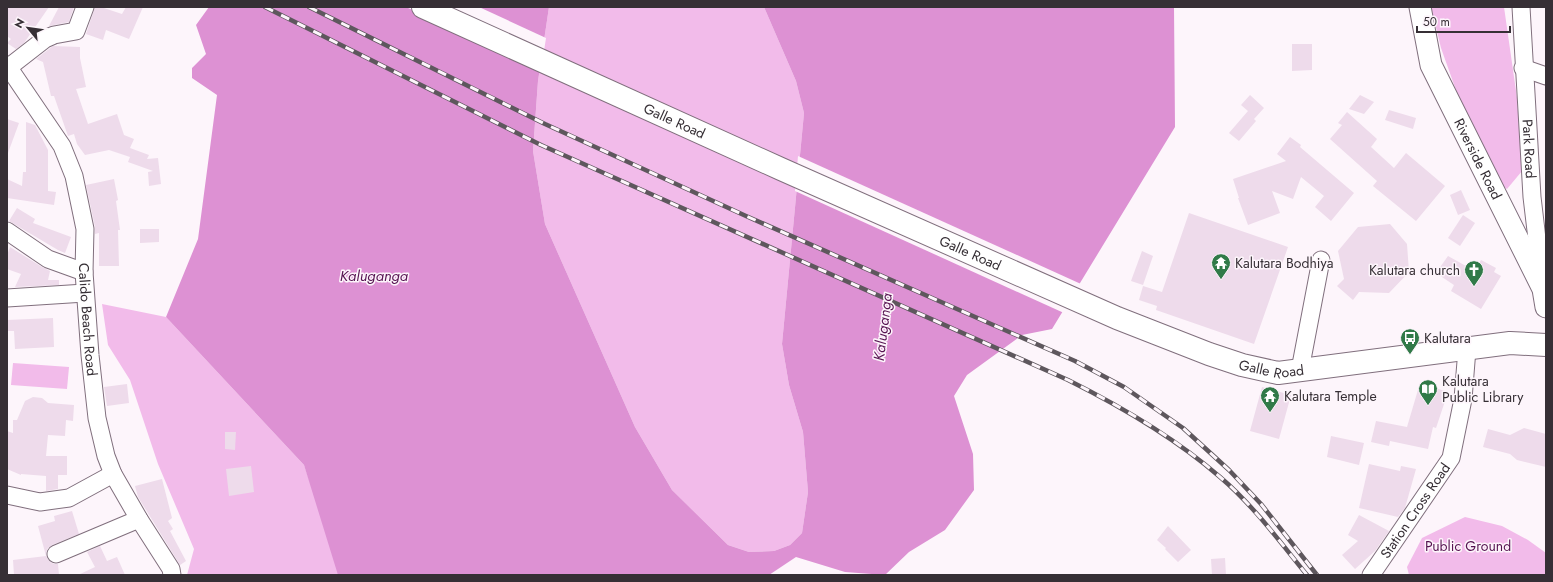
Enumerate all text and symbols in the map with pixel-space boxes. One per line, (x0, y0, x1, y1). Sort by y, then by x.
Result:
north arrow (8, 8, 48, 48)
scale bar (1417, 8, 1510, 34)
text: 50 m (1423, 13, 1450, 31)
text: N (10, 15, 28, 31)
street label: Galle Road (640, 98, 709, 143)
street label: Riverside Road (1449, 115, 1507, 203)
street label: Park Road (1518, 119, 1541, 179)
street label: Galle Road (936, 230, 1004, 275)
temple icon: Kalutara Bodhiya (1210, 252, 1232, 280)
place label: Kalutara Bodhiya (1235, 253, 1333, 273)
church icon: Kalutara church (1463, 259, 1485, 287)
place label: Kalutara church (1369, 260, 1460, 280)
street label: Calido Beach Road (74, 263, 102, 377)
water label: Kaluganga (340, 265, 409, 287)
water label: Kaluganga (868, 291, 898, 362)
bus stop icon: Kalutara (1399, 327, 1421, 355)
place label: Kalutara (1424, 328, 1471, 348)
street label: Galle Road (1237, 355, 1305, 384)
place label: Kalutara Public Library (1442, 371, 1524, 407)
library icon: Kalutara Public Library (1417, 378, 1439, 406)
temple icon: Kalutara Temple (1259, 385, 1281, 413)
place label: Kalutara Temple (1284, 386, 1377, 406)
street label: Station Cross Road (1375, 459, 1455, 562)
park label: Public Ground (1425, 536, 1511, 556)

